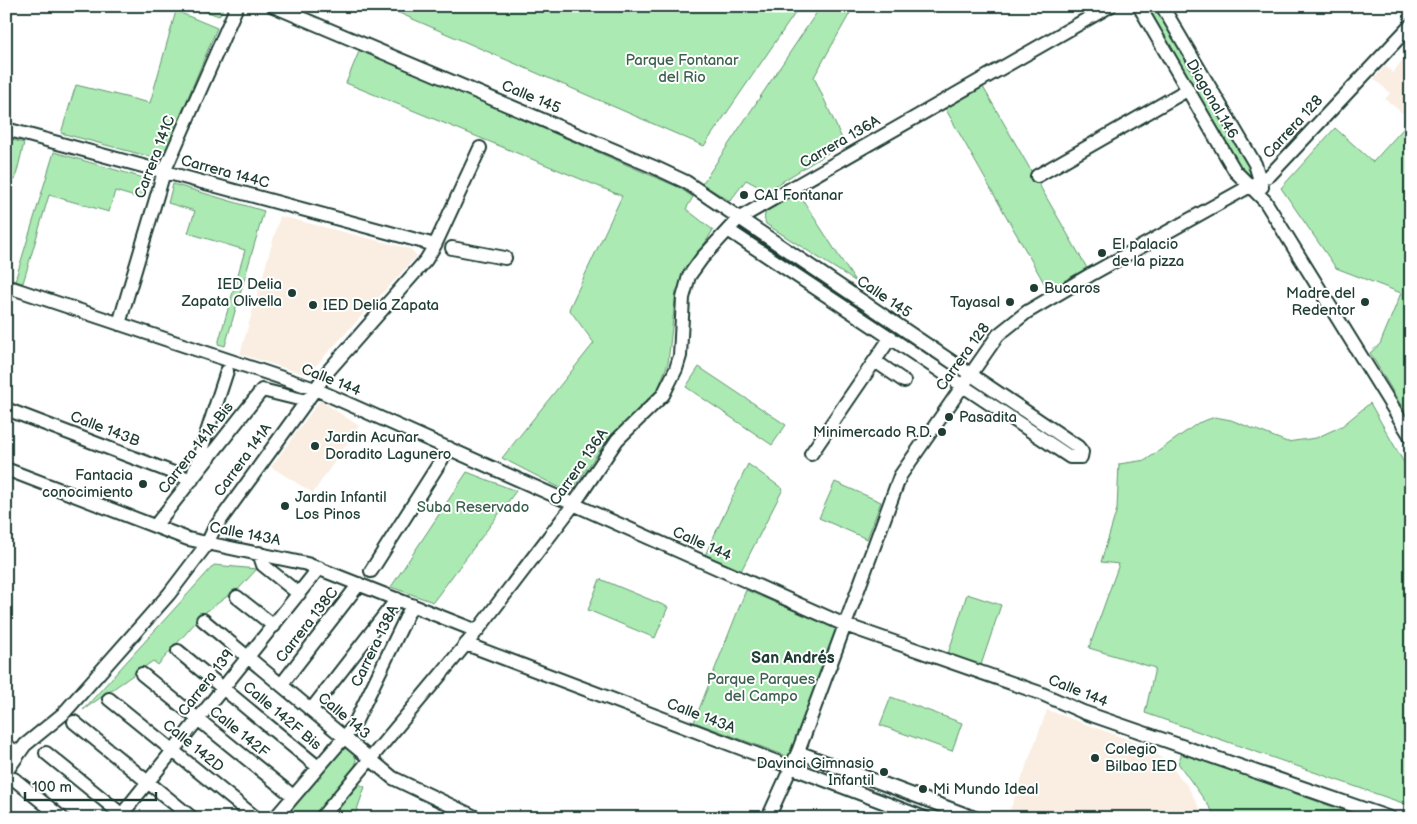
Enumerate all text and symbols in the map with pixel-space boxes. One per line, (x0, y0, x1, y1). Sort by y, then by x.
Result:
park label: Parque Fontanar del Rio (626, 51, 739, 87)
street label: Diagonal 146 (1182, 56, 1242, 142)
street label: Calle 145 (499, 76, 563, 118)
street label: Carrera 128 (1259, 91, 1327, 163)
street label: Carrera 136A (796, 111, 884, 173)
street label: Carrera 141C (130, 112, 180, 201)
street label: Carrera 144C (179, 151, 272, 193)
place label: CAI Fontanar (754, 186, 844, 205)
marker: CAI Fontanar (738, 189, 750, 201)
place label: El palacio de la pizza (1112, 235, 1184, 271)
marker: El palacio de la pizza (1096, 247, 1108, 259)
street label: Calle 145 (853, 272, 915, 322)
place label: IED Delia Zapata Olivella (181, 275, 282, 311)
place label: Bucaros (1044, 279, 1101, 298)
marker: Bucaros (1028, 282, 1040, 294)
place label: Madre del Redentor (1286, 284, 1356, 320)
marker: IED Delia Zapata Olivella (286, 287, 298, 299)
place label: Tayasal (950, 293, 1000, 312)
place label: IED Delia Zapata (323, 296, 439, 315)
marker: Tayasal (1004, 296, 1016, 308)
marker: Madre del Redentor (1359, 296, 1371, 308)
marker: IED Delia Zapata (307, 299, 319, 311)
street label: Carrera 128 (932, 319, 994, 395)
street label: Calle 144 (298, 359, 364, 401)
street label: Carrera 141A Bis (154, 398, 238, 498)
street label: Calle 143B (67, 407, 143, 451)
place label: Pasadita (959, 408, 1017, 427)
marker: Pasadita (943, 411, 955, 423)
street label: Carrera 141A (210, 419, 276, 500)
place label: Minimercado R.D. (813, 423, 932, 442)
street label: Carrera 136A (546, 424, 613, 509)
marker: Minimercado R.D. (936, 426, 948, 438)
place label: Jardin Acunar Doradito Lagunero (325, 428, 451, 464)
marker: Jardin Acunar Doradito Lagunero (309, 440, 321, 452)
place label: Fantacia conocimiento (42, 466, 133, 502)
marker: Fantacia conocimiento (137, 478, 149, 490)
place label: Jardin Infantil Los Pinos (295, 488, 386, 524)
park label: Suba Reservado (417, 498, 529, 517)
marker: Jardin Infantil Los Pinos (279, 500, 291, 512)
street label: Calle 143A (208, 518, 283, 550)
street label: Calle 144 (669, 523, 735, 565)
street label: Carrera 138C (272, 583, 343, 667)
street label: Carrera 138A (347, 601, 403, 690)
street label: Carrera 139 (174, 646, 238, 720)
district label: San Andrés (751, 649, 835, 668)
park label: Parque Parques del Campo (707, 670, 816, 706)
street label: Calle 144 (1045, 670, 1111, 712)
street label: Calle 142F Bis (239, 678, 325, 754)
street label: Calle 143 (314, 689, 374, 743)
street label: Calle 143A (664, 694, 739, 738)
street label: Calle 142F (206, 703, 272, 761)
street label: Calle 142D (158, 716, 228, 777)
place label: Colegio Bilbao IED (1105, 740, 1177, 776)
marker: Colegio Bilbao IED (1089, 752, 1101, 764)
place label: Davinci Gimnasio Infantil (757, 754, 874, 790)
marker: Davinci Gimnasio Infantil (878, 766, 890, 778)
scale bar (25, 769, 156, 801)
text: 100 m (32, 778, 72, 797)
place label: Mi Mundo Ideal (933, 780, 1038, 799)
marker: Mi Mundo Ideal (917, 783, 929, 795)

